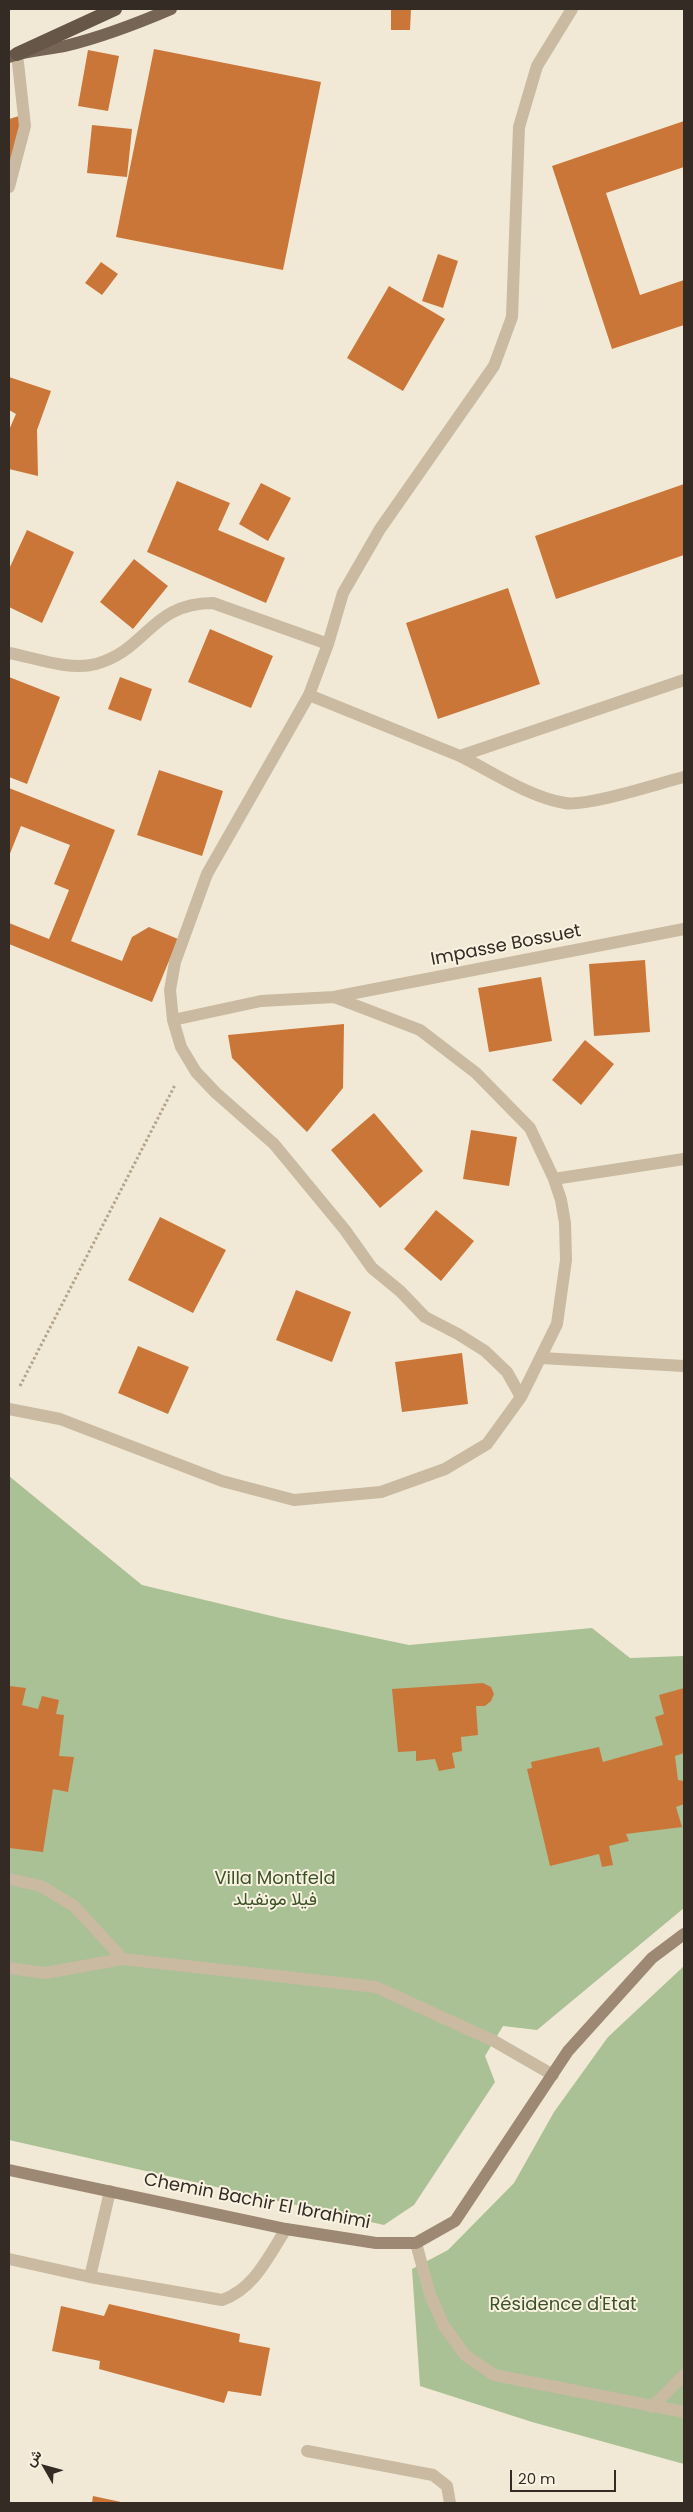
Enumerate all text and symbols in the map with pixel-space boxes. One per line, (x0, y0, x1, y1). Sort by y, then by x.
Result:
street label: Impasse Bossuet (429, 921, 583, 971)
park label: Villa Montfeld فيلا مونفيلد (214, 1868, 336, 1910)
street label: Chemin Bachir El Ibrahimi (142, 2169, 372, 2235)
park label: Résidence d'Etat (489, 2294, 637, 2316)
north arrow (20, 2442, 70, 2492)
text: ش (20, 2445, 46, 2471)
scale bar (513, 2460, 619, 2492)
text: 20 m (518, 2468, 556, 2489)

